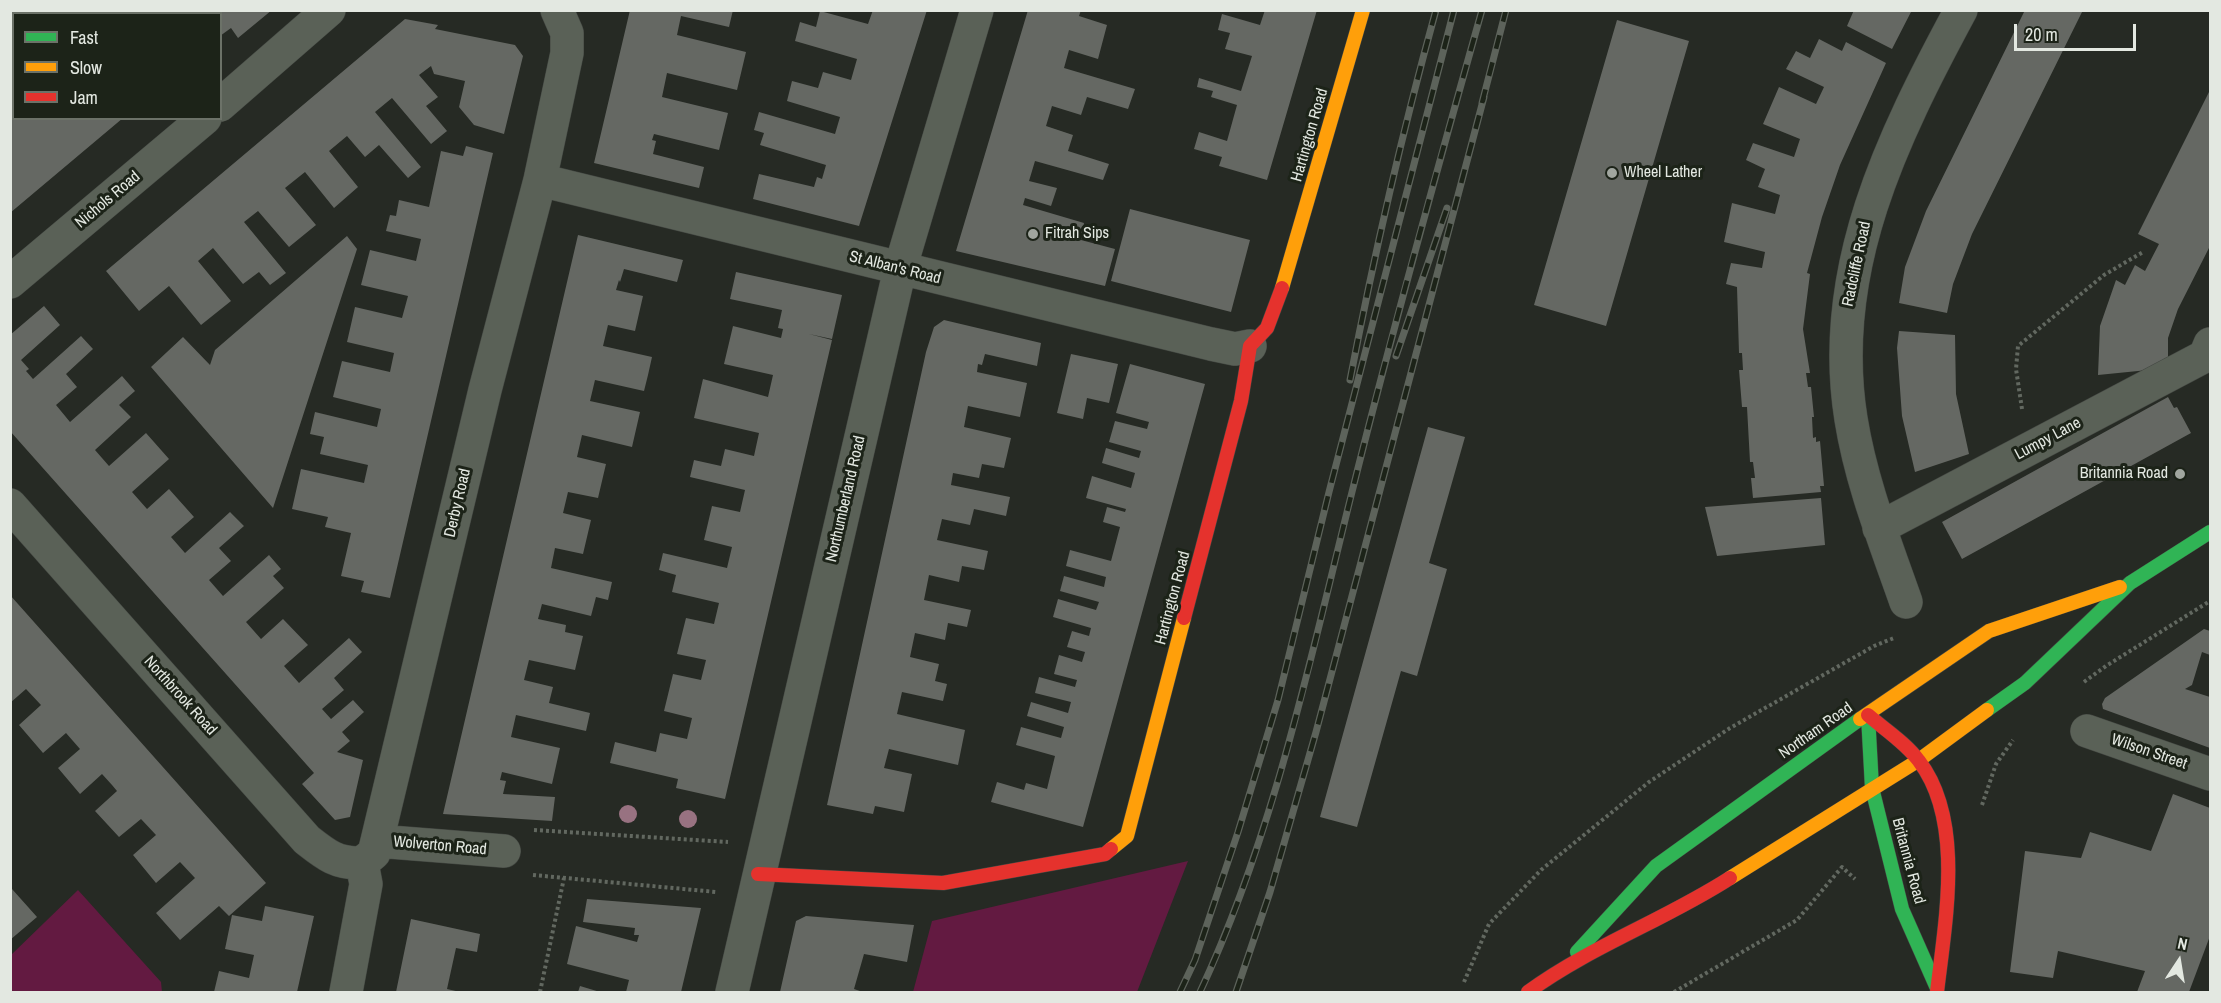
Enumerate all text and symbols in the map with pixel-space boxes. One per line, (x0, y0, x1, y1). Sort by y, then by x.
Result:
legend (12, 12, 222, 120)
scale bar (2017, 12, 2138, 50)
text: 20 m (2025, 22, 2058, 47)
text: Fast (70, 25, 98, 50)
text: Slow (70, 55, 102, 80)
text: Jam (70, 85, 98, 110)
street label: Hartington Road (1288, 86, 1332, 184)
place label: Wheel Lather (1624, 163, 1702, 183)
marker: Wheel Lather (1605, 166, 1619, 180)
street label: Nichols Road (72, 167, 144, 233)
street label: Radcliffe Road (1839, 220, 1875, 308)
place label: Fitrah Sips (1045, 224, 1109, 244)
marker: Fitrah Sips (1026, 227, 1040, 241)
street label: St Alban's Road (847, 247, 943, 289)
street label: Lumpy Lane (2012, 414, 2084, 464)
street label: Northumberland Road (822, 434, 870, 564)
place label: Britannia Road (2080, 464, 2168, 484)
street label: Derby Road (441, 467, 475, 539)
marker: Britannia Road (2173, 467, 2187, 481)
street label: Hartington Road (1151, 549, 1195, 647)
street label: Northbrook Road (139, 652, 221, 740)
street label: Northam Road (1776, 699, 1856, 763)
street label: Wilson Street (2109, 730, 2189, 774)
street label: Britannia Road (1887, 816, 1929, 906)
street label: Wolverton Road (392, 832, 488, 860)
north arrow (2149, 931, 2209, 991)
text: N (2176, 932, 2190, 955)

